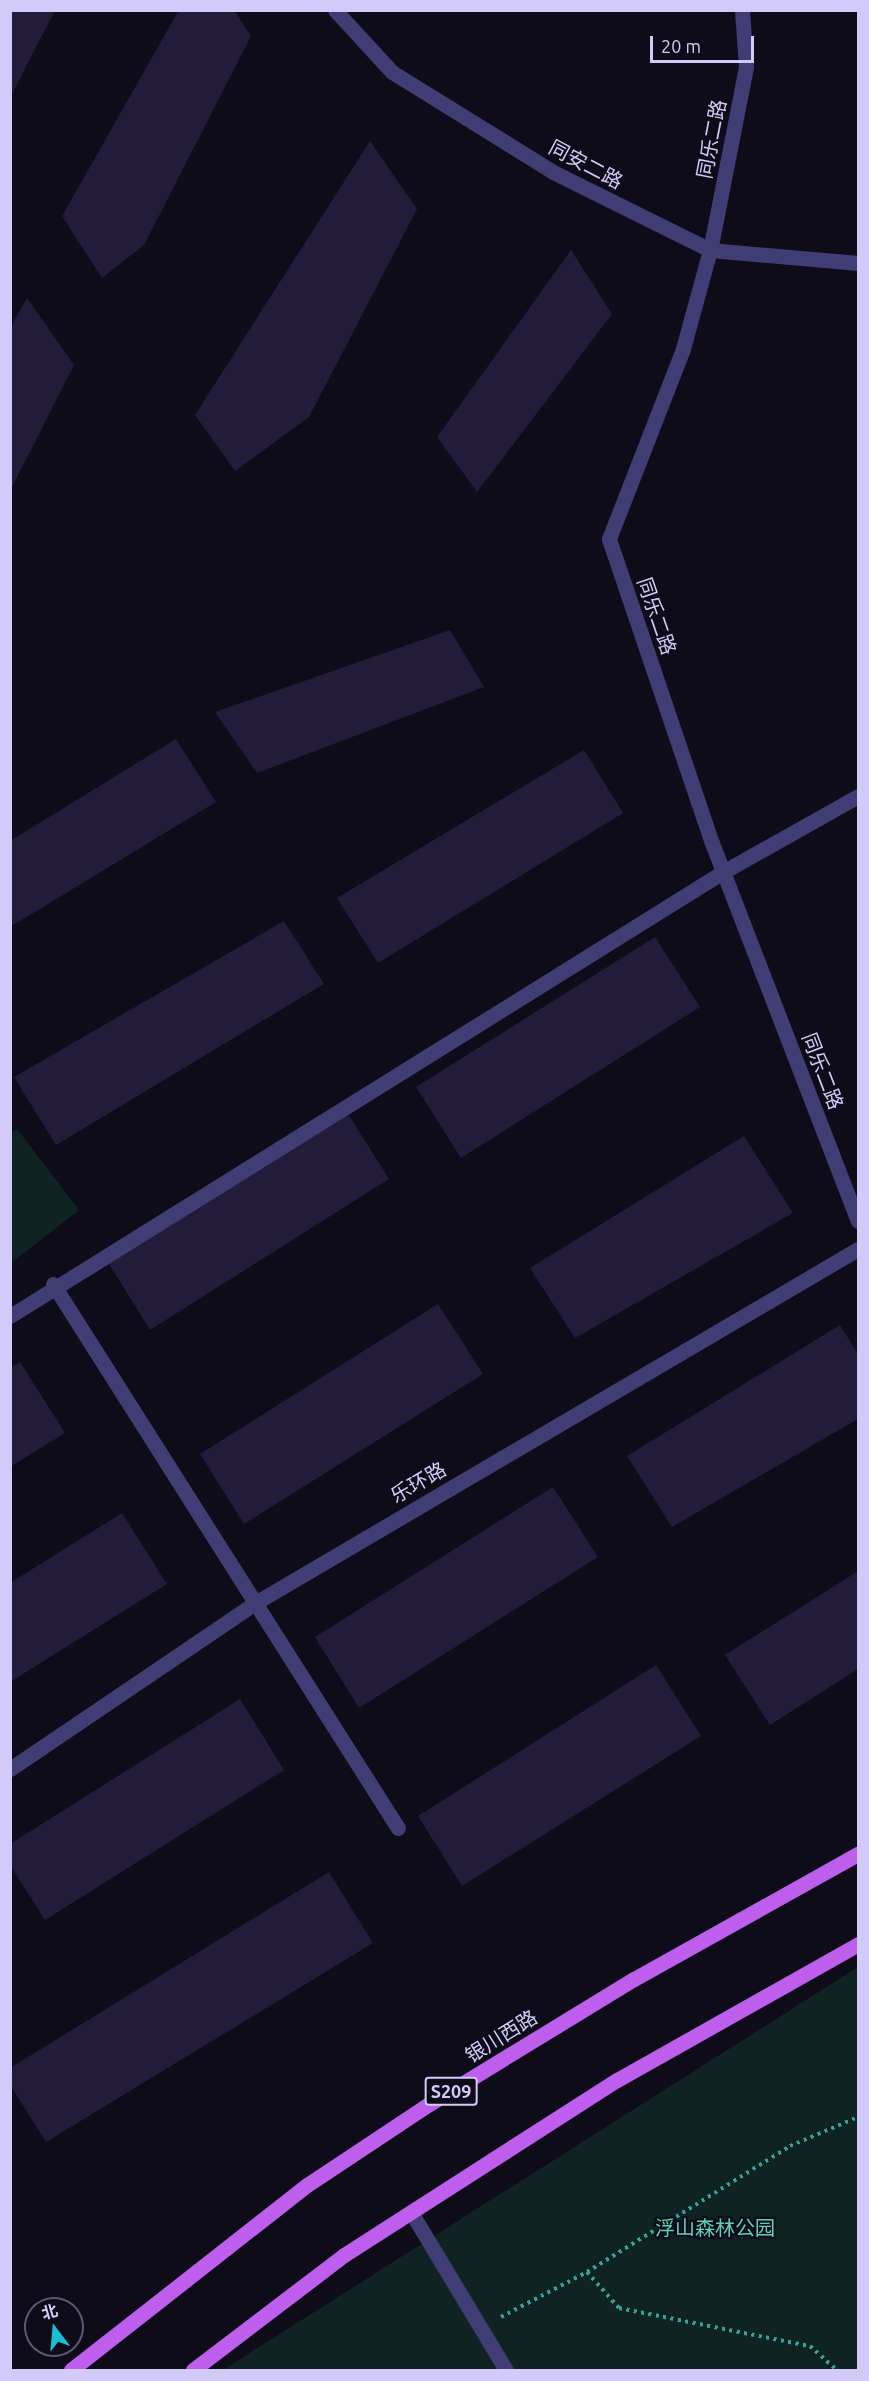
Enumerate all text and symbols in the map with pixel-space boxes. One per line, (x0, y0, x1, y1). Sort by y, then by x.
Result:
scale bar (653, 24, 756, 62)
text: 20 m (661, 36, 701, 56)
street label: 同乐二路 (692, 97, 730, 181)
street label: 同安二路 (545, 135, 627, 193)
street label: 同乐二路 (633, 574, 681, 658)
street label: 同乐二路 (797, 1029, 849, 1113)
street label: 乐环路 (386, 1457, 450, 1507)
street label: 银川西路 (461, 2005, 541, 2067)
road number: S209 (424, 2076, 478, 2106)
park label: 浮山森林公园 (655, 2215, 775, 2239)
north arrow (24, 2297, 84, 2357)
text: 北 (39, 2301, 60, 2322)

